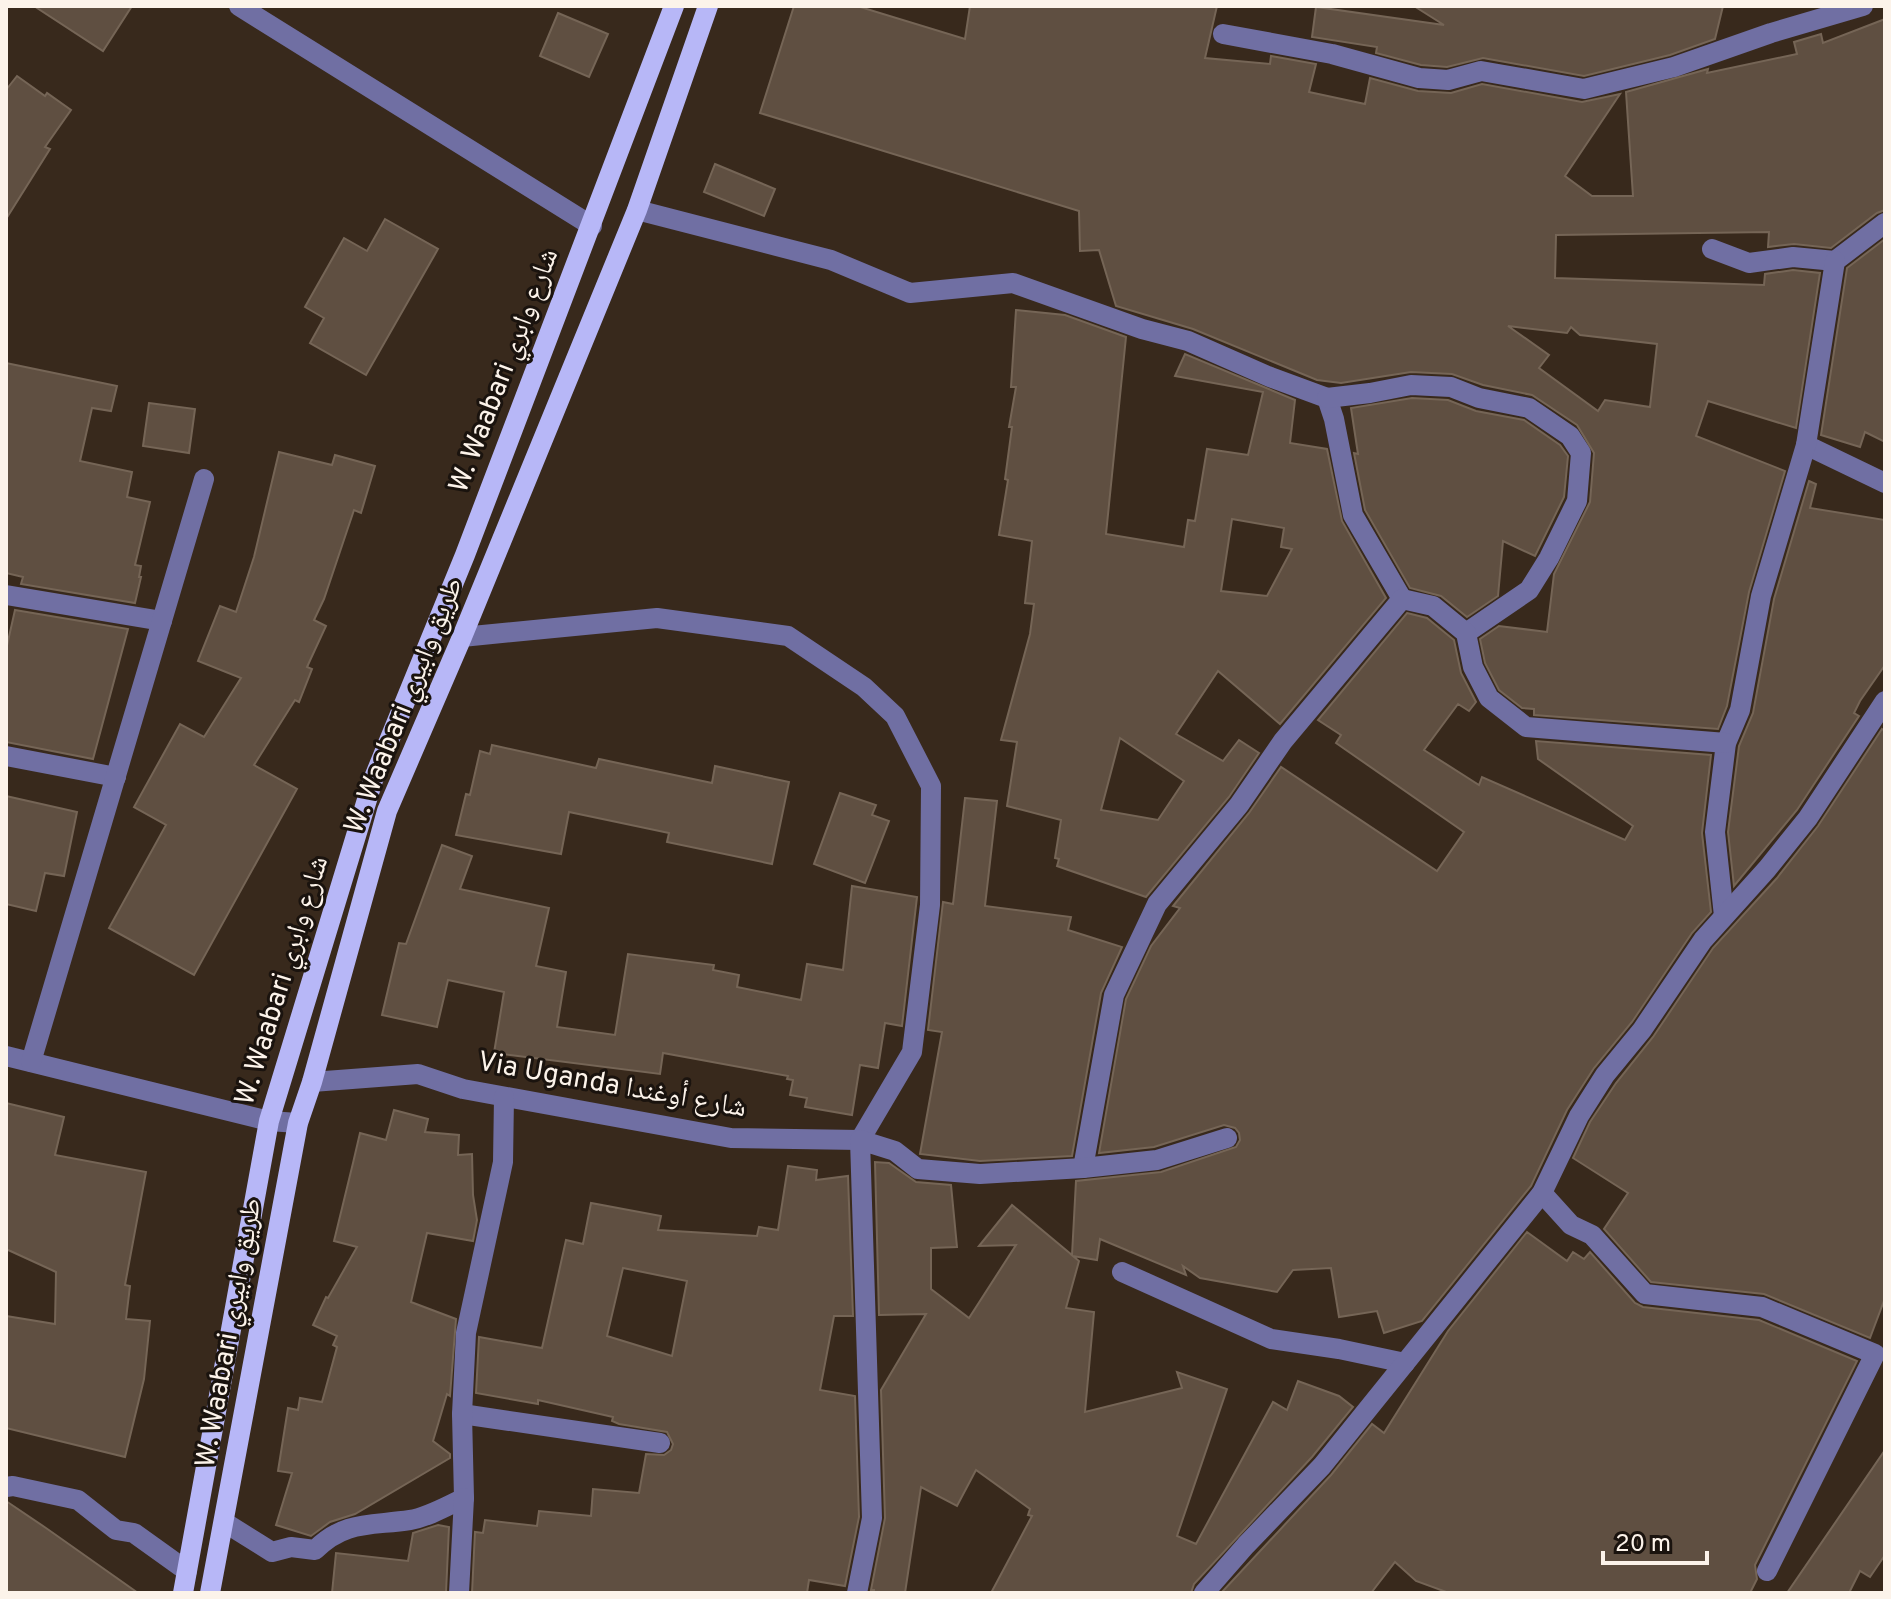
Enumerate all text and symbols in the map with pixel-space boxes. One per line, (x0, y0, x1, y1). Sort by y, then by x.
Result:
street label: W. Waabari شارع وابري (442, 244, 570, 499)
street label: W. Waabari طريق وابيري (337, 573, 475, 840)
street label: W. Waabari شارع وابري (228, 852, 340, 1111)
street label: Via Uganda شارع أوغندا (475, 1043, 749, 1127)
street label: W. Waabari طريق وابيري (189, 1195, 274, 1471)
scale bar (1603, 1515, 1707, 1565)
text: 20 m (1615, 1530, 1671, 1560)

